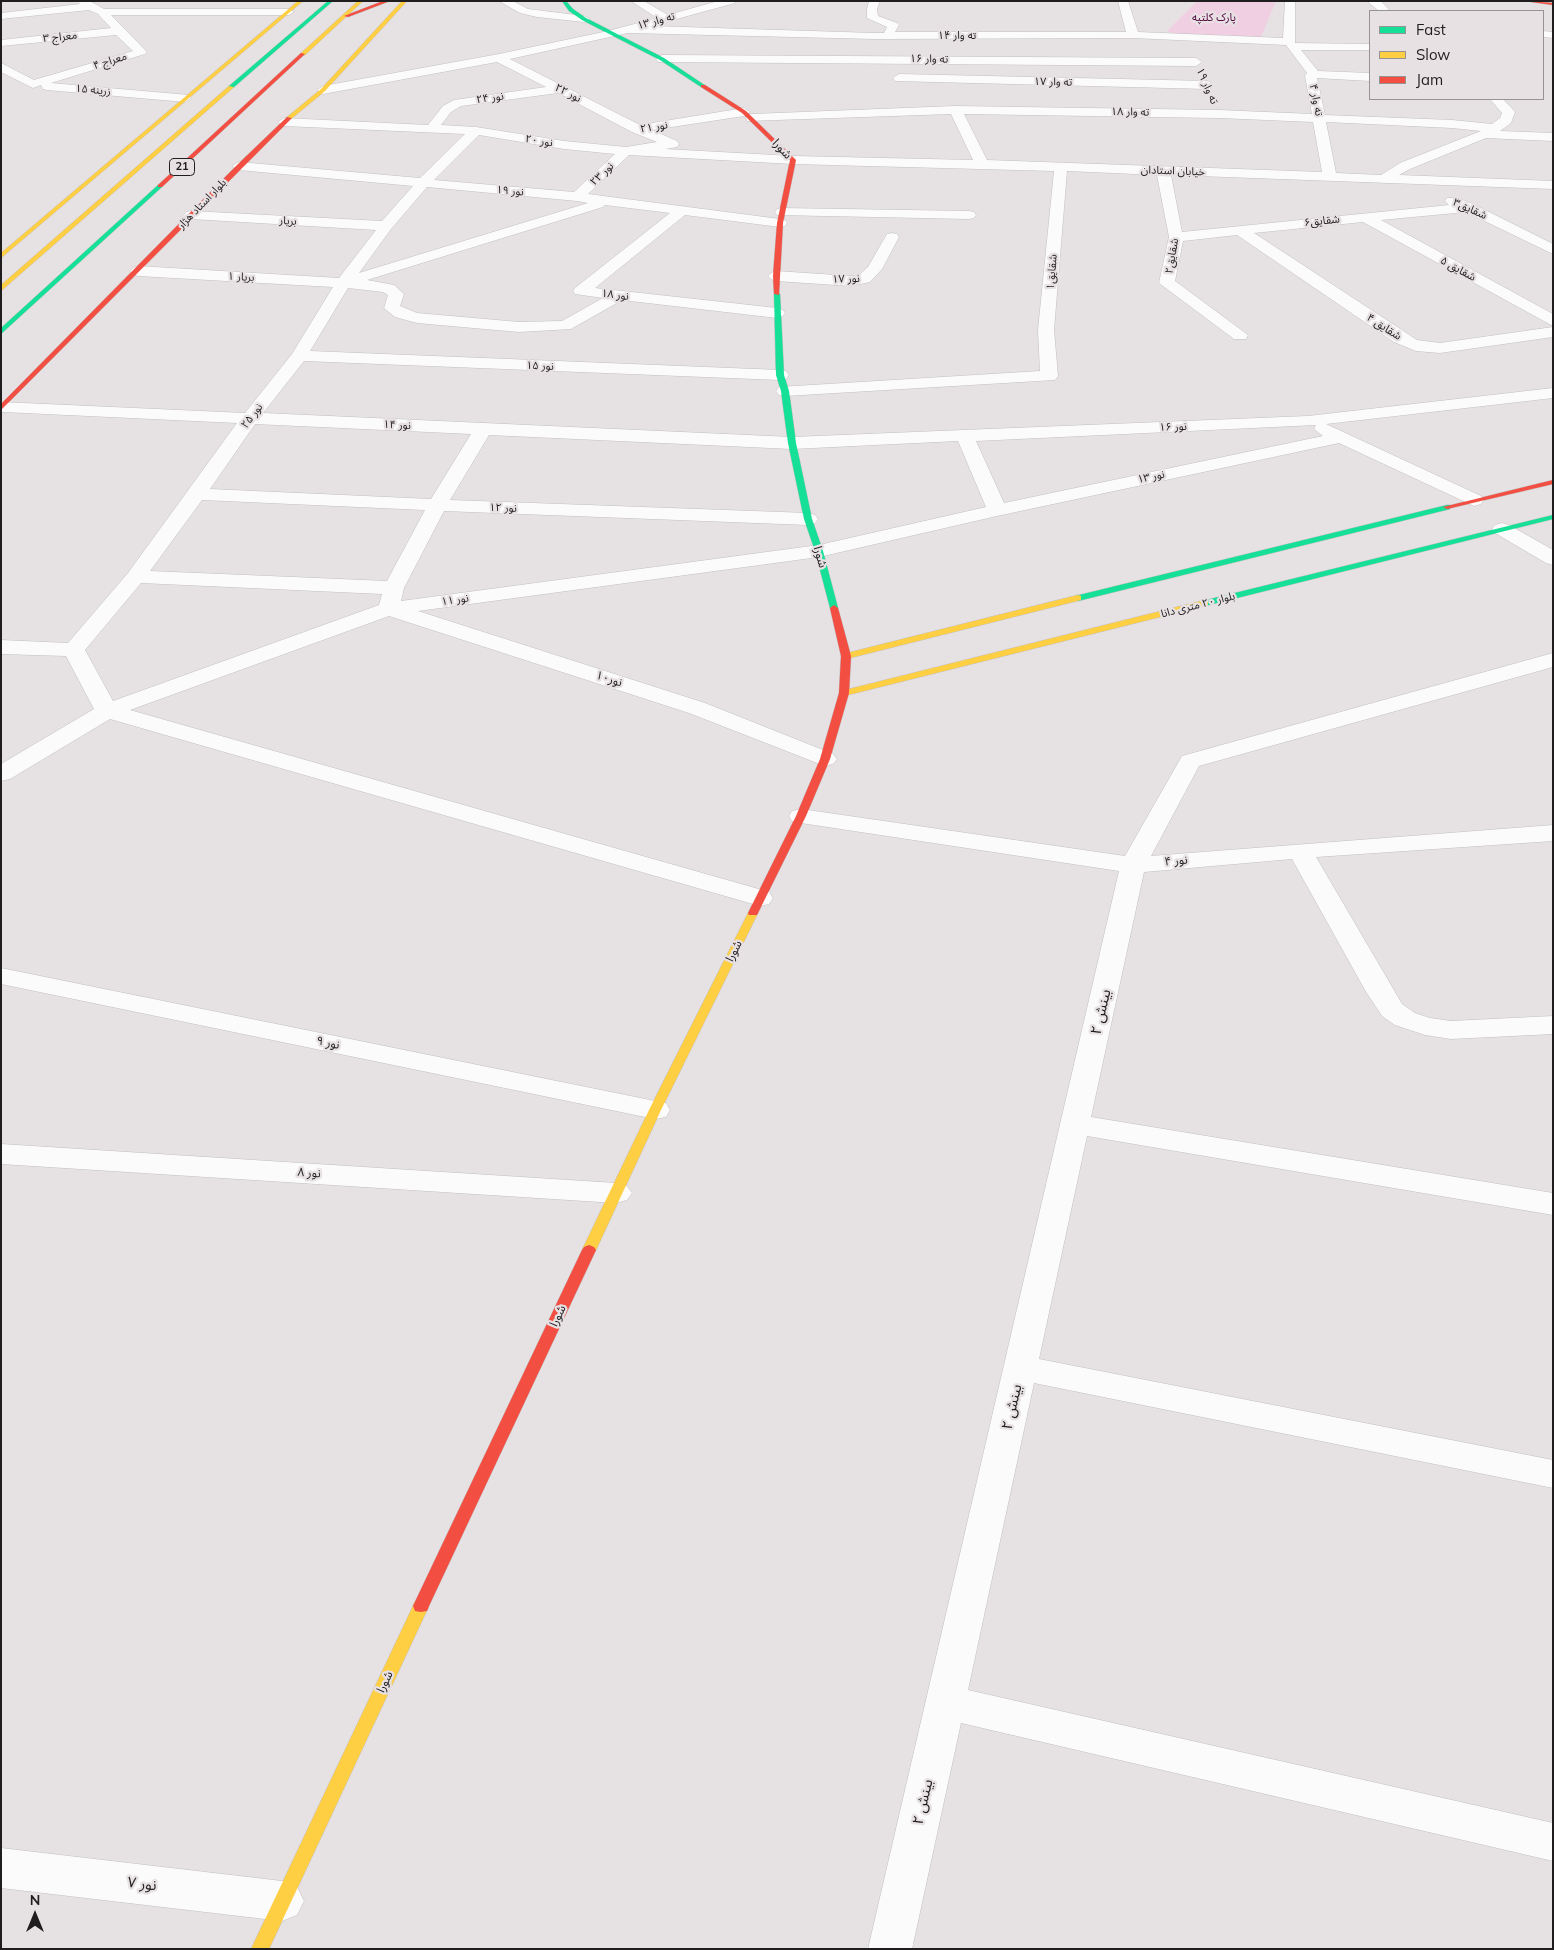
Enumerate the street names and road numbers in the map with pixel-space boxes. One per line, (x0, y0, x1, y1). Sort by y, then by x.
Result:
street label: ته وار ۱۳ (636, 10, 676, 32)
street label: معراج ۳ (42, 29, 78, 45)
street label: ته وار ۱۴ (938, 29, 976, 43)
street label: معراج ۴ (92, 50, 128, 72)
street label: ته وار ۱۶ (910, 52, 948, 66)
street label: ته وار ۱۹ (1193, 66, 1221, 106)
street label: ته وار ۱۷ (1034, 75, 1072, 89)
street label: نور ۲۲ (553, 81, 583, 105)
street label: زرینه ۱۵ (75, 82, 111, 98)
street label: ته وار ۴ (1306, 83, 1326, 117)
street label: نور ۲۴ (475, 90, 505, 106)
street label: ته وار ۱۸ (1111, 105, 1149, 119)
street label: نور ۲۱ (639, 118, 669, 136)
street label: نور ۲۰ (524, 132, 554, 150)
street label: شورا (769, 136, 795, 162)
road number: 21 (170, 158, 194, 176)
street label: نور ۲۳ (587, 160, 617, 188)
street label: خیابان استادان (1141, 163, 1205, 179)
street label: بلوار استاد هژار (175, 176, 229, 232)
street label: نور ۱۹ (496, 183, 524, 199)
street label: شقایق۳ (1451, 196, 1489, 222)
street label: شقایق۶ (1304, 213, 1340, 229)
street label: بریار (279, 214, 297, 228)
street label: شقایق۲ (1162, 237, 1182, 275)
street label: شقایق۱ (1044, 254, 1060, 290)
street label: شقایق ۵ (1438, 254, 1478, 284)
street label: بریار ۱ (227, 270, 255, 284)
street label: نور ۱۷ (832, 272, 860, 286)
street label: نور ۱۸ (600, 287, 630, 303)
street label: شقایق ۴ (1364, 311, 1404, 343)
street label: نور ۱۵ (526, 359, 554, 373)
street label: نور ۲۵ (238, 401, 266, 431)
street label: نور ۱۴ (383, 418, 411, 432)
street label: نور ۱۶ (1159, 420, 1187, 434)
street label: نور ۱۳ (1136, 468, 1166, 486)
street label: نور ۱۲ (489, 501, 517, 515)
street label: شورا (810, 544, 830, 570)
street label: بلوار ۲۰ متری دانا (1160, 589, 1236, 621)
street label: نور ۱۱ (440, 592, 470, 608)
street label: نور۱۰ (594, 668, 624, 690)
street label: نور ۴ (1164, 853, 1188, 869)
street label: شورا (723, 938, 745, 964)
street label: بینش ۲ (1087, 987, 1115, 1037)
street label: نور ۹ (315, 1034, 341, 1052)
street label: نور ۸ (297, 1165, 321, 1181)
street label: شورا (547, 1303, 569, 1329)
street label: بینش ۲ (998, 1382, 1026, 1432)
street label: شورا (374, 1669, 396, 1695)
street label: بینش ۲ (909, 1777, 937, 1827)
street label: نور ۷ (126, 1873, 158, 1895)

